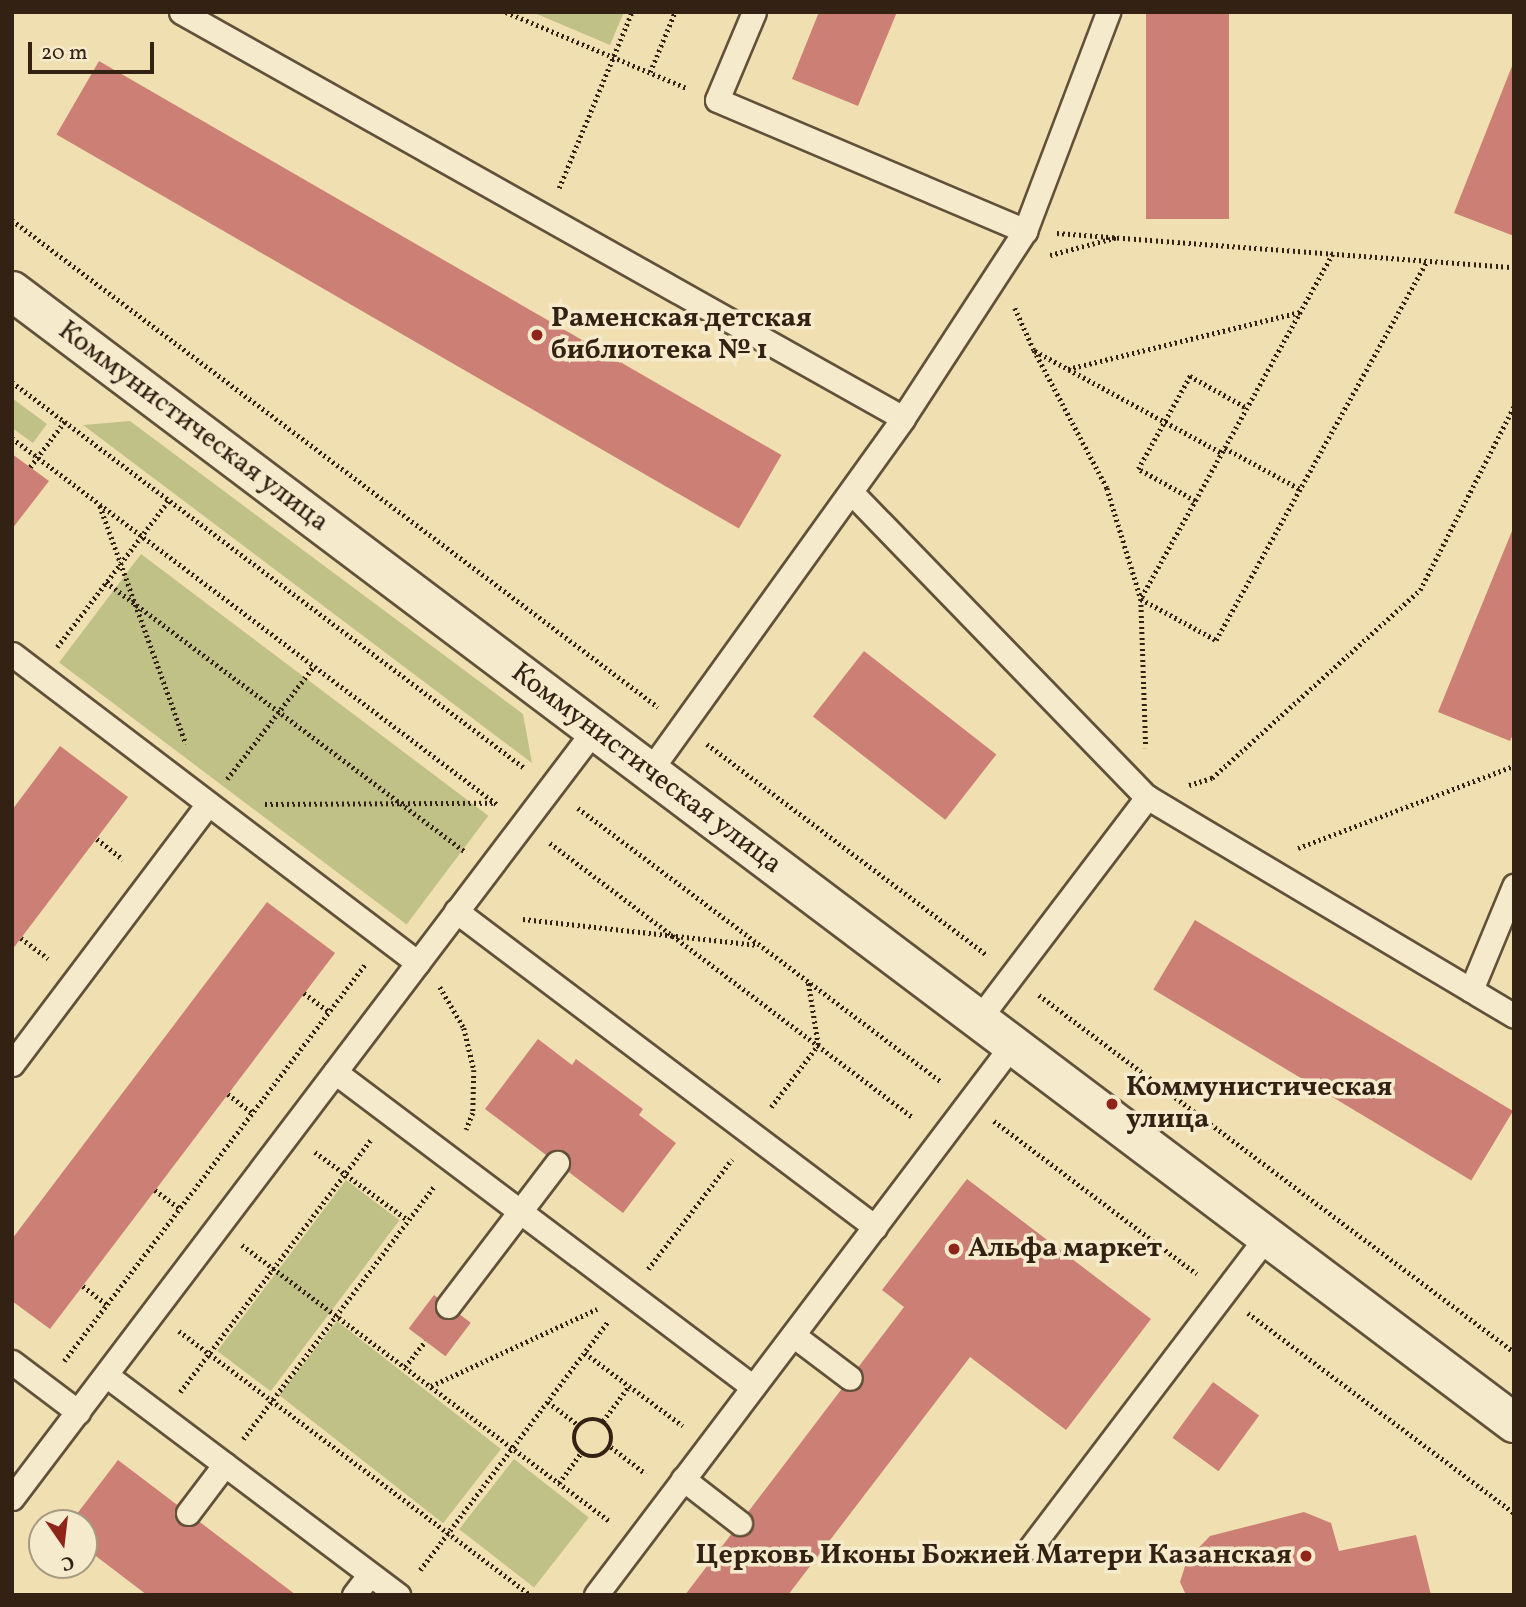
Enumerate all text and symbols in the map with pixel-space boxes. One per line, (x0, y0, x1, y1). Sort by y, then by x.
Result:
scale bar (32, 28, 158, 72)
text: 20 m (41, 39, 87, 68)
place label: Раменская детская библиотека № 1 (551, 302, 812, 368)
street label: Коммунистическая улица (51, 314, 335, 540)
marker: Раменская детская библиотека № 1 (529, 327, 545, 343)
street label: Коммунистическая улица (504, 656, 788, 882)
place label: Коммунистическая улица (1126, 1071, 1393, 1137)
marker: Коммунистическая улица (1104, 1096, 1120, 1112)
place label: Альфа маркет (968, 1232, 1162, 1266)
marker: Альфа маркет (946, 1241, 962, 1257)
north arrow (28, 1509, 98, 1579)
place label: Церковь Иконы Божией Матери Казанская (695, 1539, 1292, 1573)
text: С (59, 1548, 77, 1577)
marker: Церковь Иконы Божией Матери Казанская (1298, 1548, 1314, 1564)

